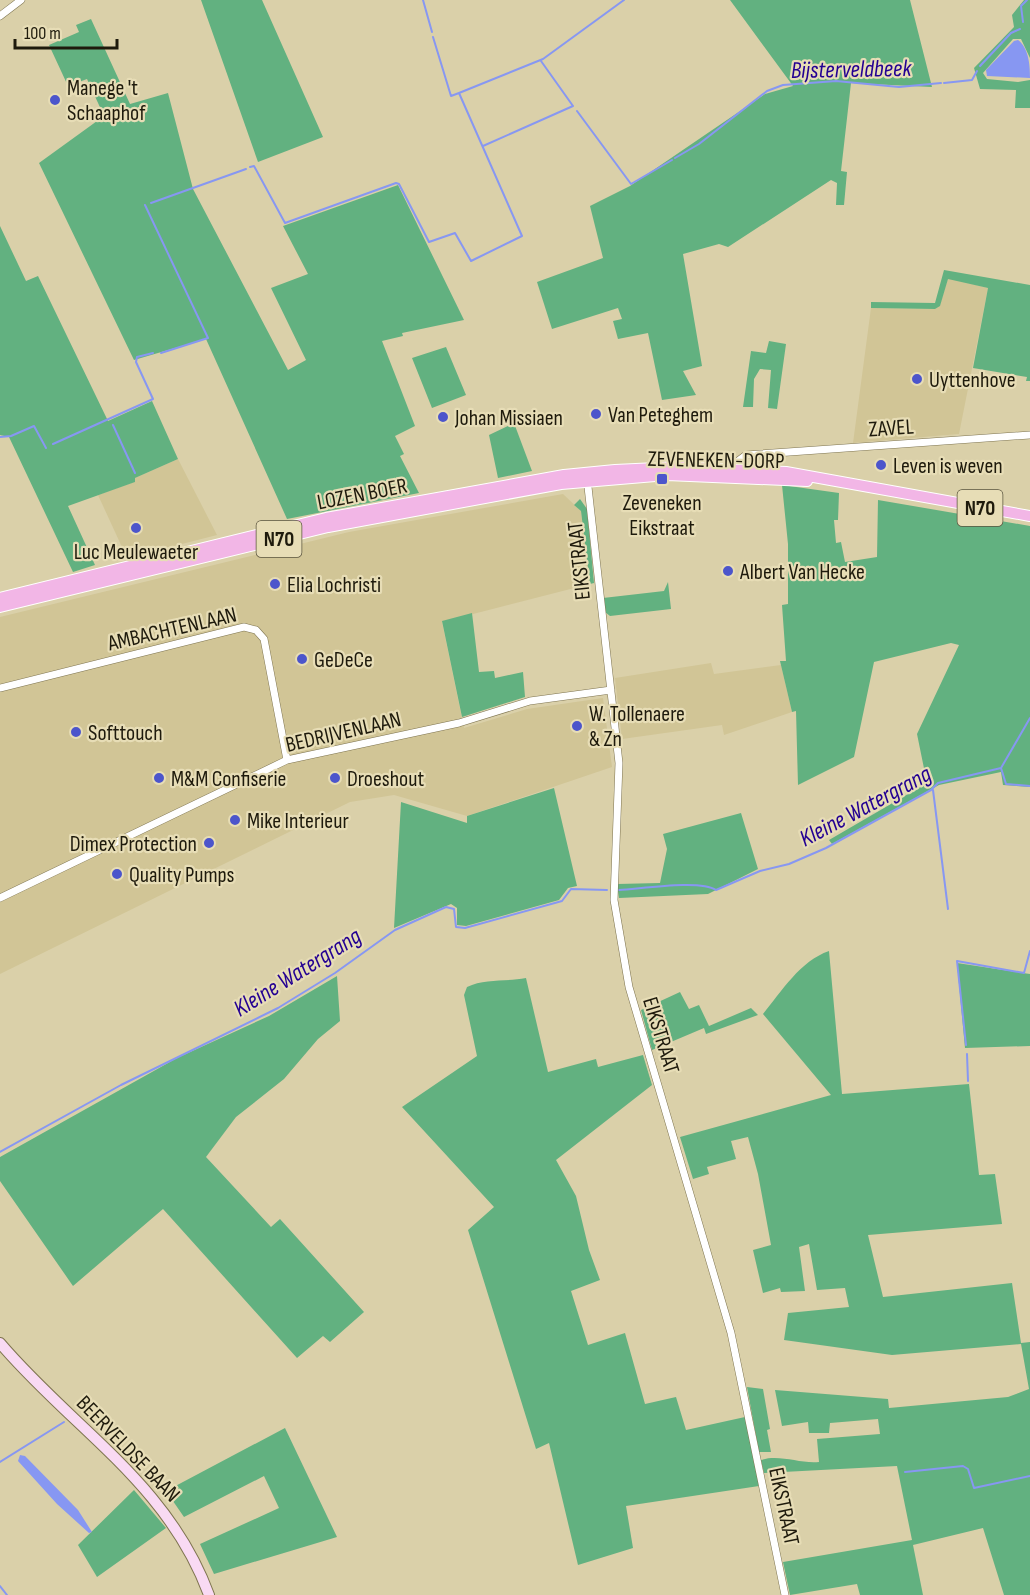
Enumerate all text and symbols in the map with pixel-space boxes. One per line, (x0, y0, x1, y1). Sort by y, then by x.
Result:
scale bar (15, 12, 117, 50)
text: 100 m (24, 23, 61, 44)
water label: Bijsterveldbeek (791, 54, 913, 85)
place label: Manege 't Schaaphof (67, 75, 146, 127)
marker: Manege 't Schaaphof (48, 93, 62, 107)
place label: Uyttenhove (929, 367, 1016, 394)
marker: Uyttenhove (910, 372, 924, 386)
place label: Van Peteghem (608, 402, 713, 429)
place label: Johan Missiaen (454, 405, 563, 432)
marker: Van Peteghem (589, 407, 603, 421)
marker: Johan Missiaen (436, 410, 450, 424)
street label: ZAVEL (868, 413, 914, 444)
street label: ZEVENEKEN-DORP (647, 446, 785, 475)
place label: Leven is weven (893, 453, 1003, 480)
marker: Leven is weven (874, 458, 888, 472)
marker: Zeveneken Eikstraat (655, 472, 669, 486)
street label: LOZEN BOER (315, 473, 410, 516)
place label: Zeveneken Eikstraat (622, 490, 702, 542)
road number: N70 (958, 490, 1002, 526)
street label: EIKSTRAAT (562, 520, 597, 601)
marker: Luc Meulewaeter (129, 521, 143, 535)
road number: N70 (256, 521, 302, 557)
place label: Luc Meulewaeter (74, 539, 198, 566)
place label: Albert Van Hecke (739, 559, 865, 586)
marker: Albert Van Hecke (721, 564, 735, 578)
place label: Elia Lochristi (287, 572, 381, 599)
marker: Elia Lochristi (268, 577, 282, 591)
street label: AMBACHTENLAAN (104, 602, 239, 658)
place label: GeDeCe (314, 647, 373, 674)
marker: GeDeCe (295, 652, 309, 666)
place label: W. Tollenaere & Zn (589, 701, 685, 753)
street label: BEDRIJVENLAAN (283, 706, 404, 759)
marker: W. Tollenaere & Zn (570, 719, 584, 733)
place label: Softtouch (88, 720, 163, 747)
marker: Softtouch (69, 725, 83, 739)
water label: Kleine Watergrang (794, 759, 936, 853)
place label: M&M Confiserie (171, 766, 286, 793)
place label: Droeshout (347, 766, 424, 793)
marker: M&M Confiserie (152, 771, 166, 785)
marker: Droeshout (328, 771, 342, 785)
place label: Mike Interieur (247, 808, 349, 835)
marker: Mike Interieur (228, 813, 242, 827)
place label: Dimex Protection (70, 831, 197, 858)
marker: Dimex Protection (202, 836, 216, 850)
place label: Quality Pumps (129, 862, 235, 889)
marker: Quality Pumps (110, 867, 124, 881)
water label: Kleine Watergrang (228, 922, 367, 1023)
street label: EIKSTRAAT (636, 994, 685, 1077)
street label: BEERVELDSE BAAN (70, 1390, 186, 1508)
street label: EIKSTRAAT (762, 1465, 805, 1548)

